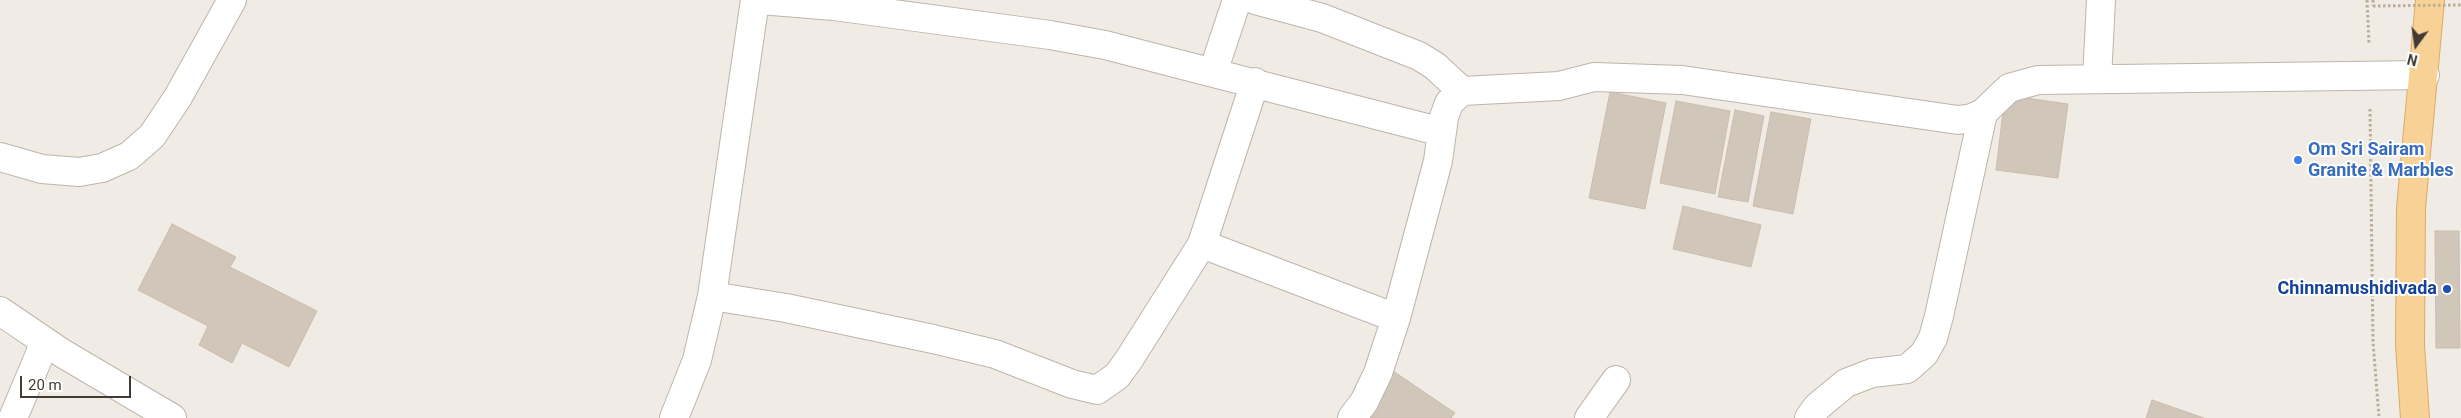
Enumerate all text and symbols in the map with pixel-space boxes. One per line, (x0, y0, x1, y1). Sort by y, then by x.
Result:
north arrow (2391, 20, 2441, 70)
text: N (2406, 51, 2419, 69)
place label: Om Sri Sairam Granite & Marbles (2308, 139, 2453, 182)
marker: Om Sri Sairam Granite & Marbles (2292, 154, 2304, 166)
place label: Chinnamushidivada (2278, 278, 2437, 300)
marker: Chinnamushidivada (2441, 283, 2453, 295)
scale bar (22, 366, 134, 398)
text: 20 m (28, 376, 62, 394)

